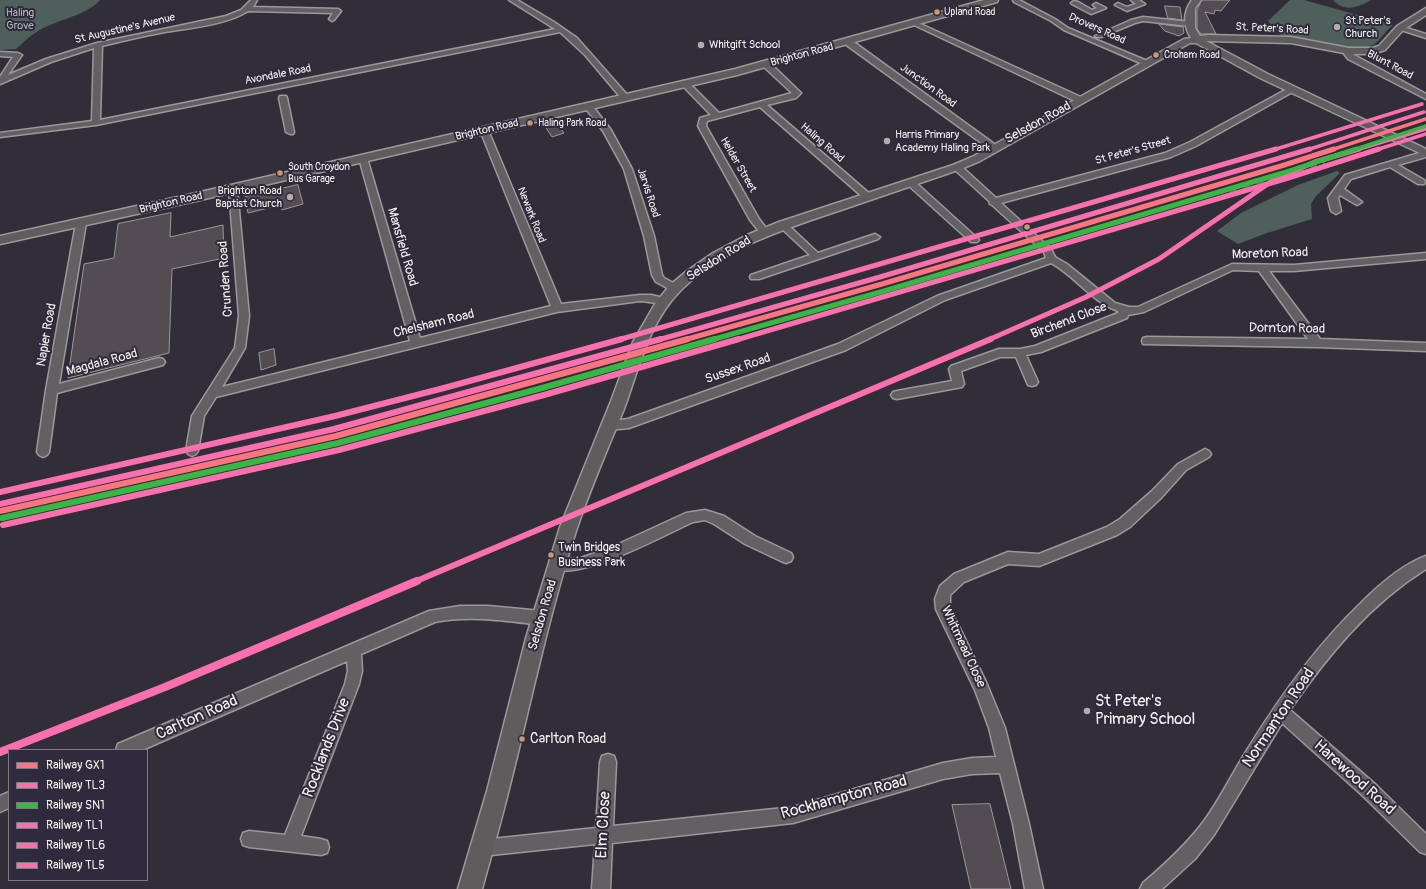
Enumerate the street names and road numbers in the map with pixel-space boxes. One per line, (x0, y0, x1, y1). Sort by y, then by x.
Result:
street label: St Augustine's Avenue (73, 11, 177, 47)
street label: Drovers Road (1066, 11, 1128, 47)
street label: St. Peter's Road (1235, 20, 1309, 38)
street label: Brighton Road (769, 40, 835, 70)
street label: Blunt Road (1365, 47, 1415, 83)
street label: Junction Road (897, 61, 959, 111)
street label: Avondale Road (244, 62, 312, 88)
street label: Selsdon Road (1002, 98, 1074, 148)
street label: Brighton Road (454, 116, 520, 144)
street label: Haling Road (797, 120, 847, 166)
street label: St Peter's Street (1094, 134, 1172, 168)
street label: Helder Street (717, 135, 759, 195)
street label: Jarvis Road (634, 167, 662, 219)
street label: Newark Road (514, 185, 548, 245)
street label: Brighton Road (138, 189, 204, 217)
street label: Mansfield Road (383, 206, 421, 288)
street label: Selsdon Road (684, 233, 754, 285)
street label: Crunden Road (216, 240, 236, 318)
street label: Moreton Road (1232, 245, 1308, 263)
street label: Birchend Close (1029, 299, 1109, 343)
street label: Napier Road (34, 302, 60, 368)
street label: Chelsham Road (392, 306, 476, 342)
street label: Dornton Road (1249, 321, 1325, 337)
street label: Magdala Road (65, 346, 139, 380)
street label: Sussex Road (703, 350, 773, 388)
street label: Selsdon Road (525, 578, 561, 652)
street label: Whitmead Close (937, 604, 989, 690)
street label: Normanton Road (1239, 665, 1319, 771)
street label: Carlton Road (153, 691, 241, 745)
street label: Rocklands Drive (299, 695, 355, 801)
street label: Harewood Road (1309, 736, 1399, 820)
street label: Rockhampton Road (779, 772, 909, 824)
street label: Elm Close (593, 791, 615, 859)

